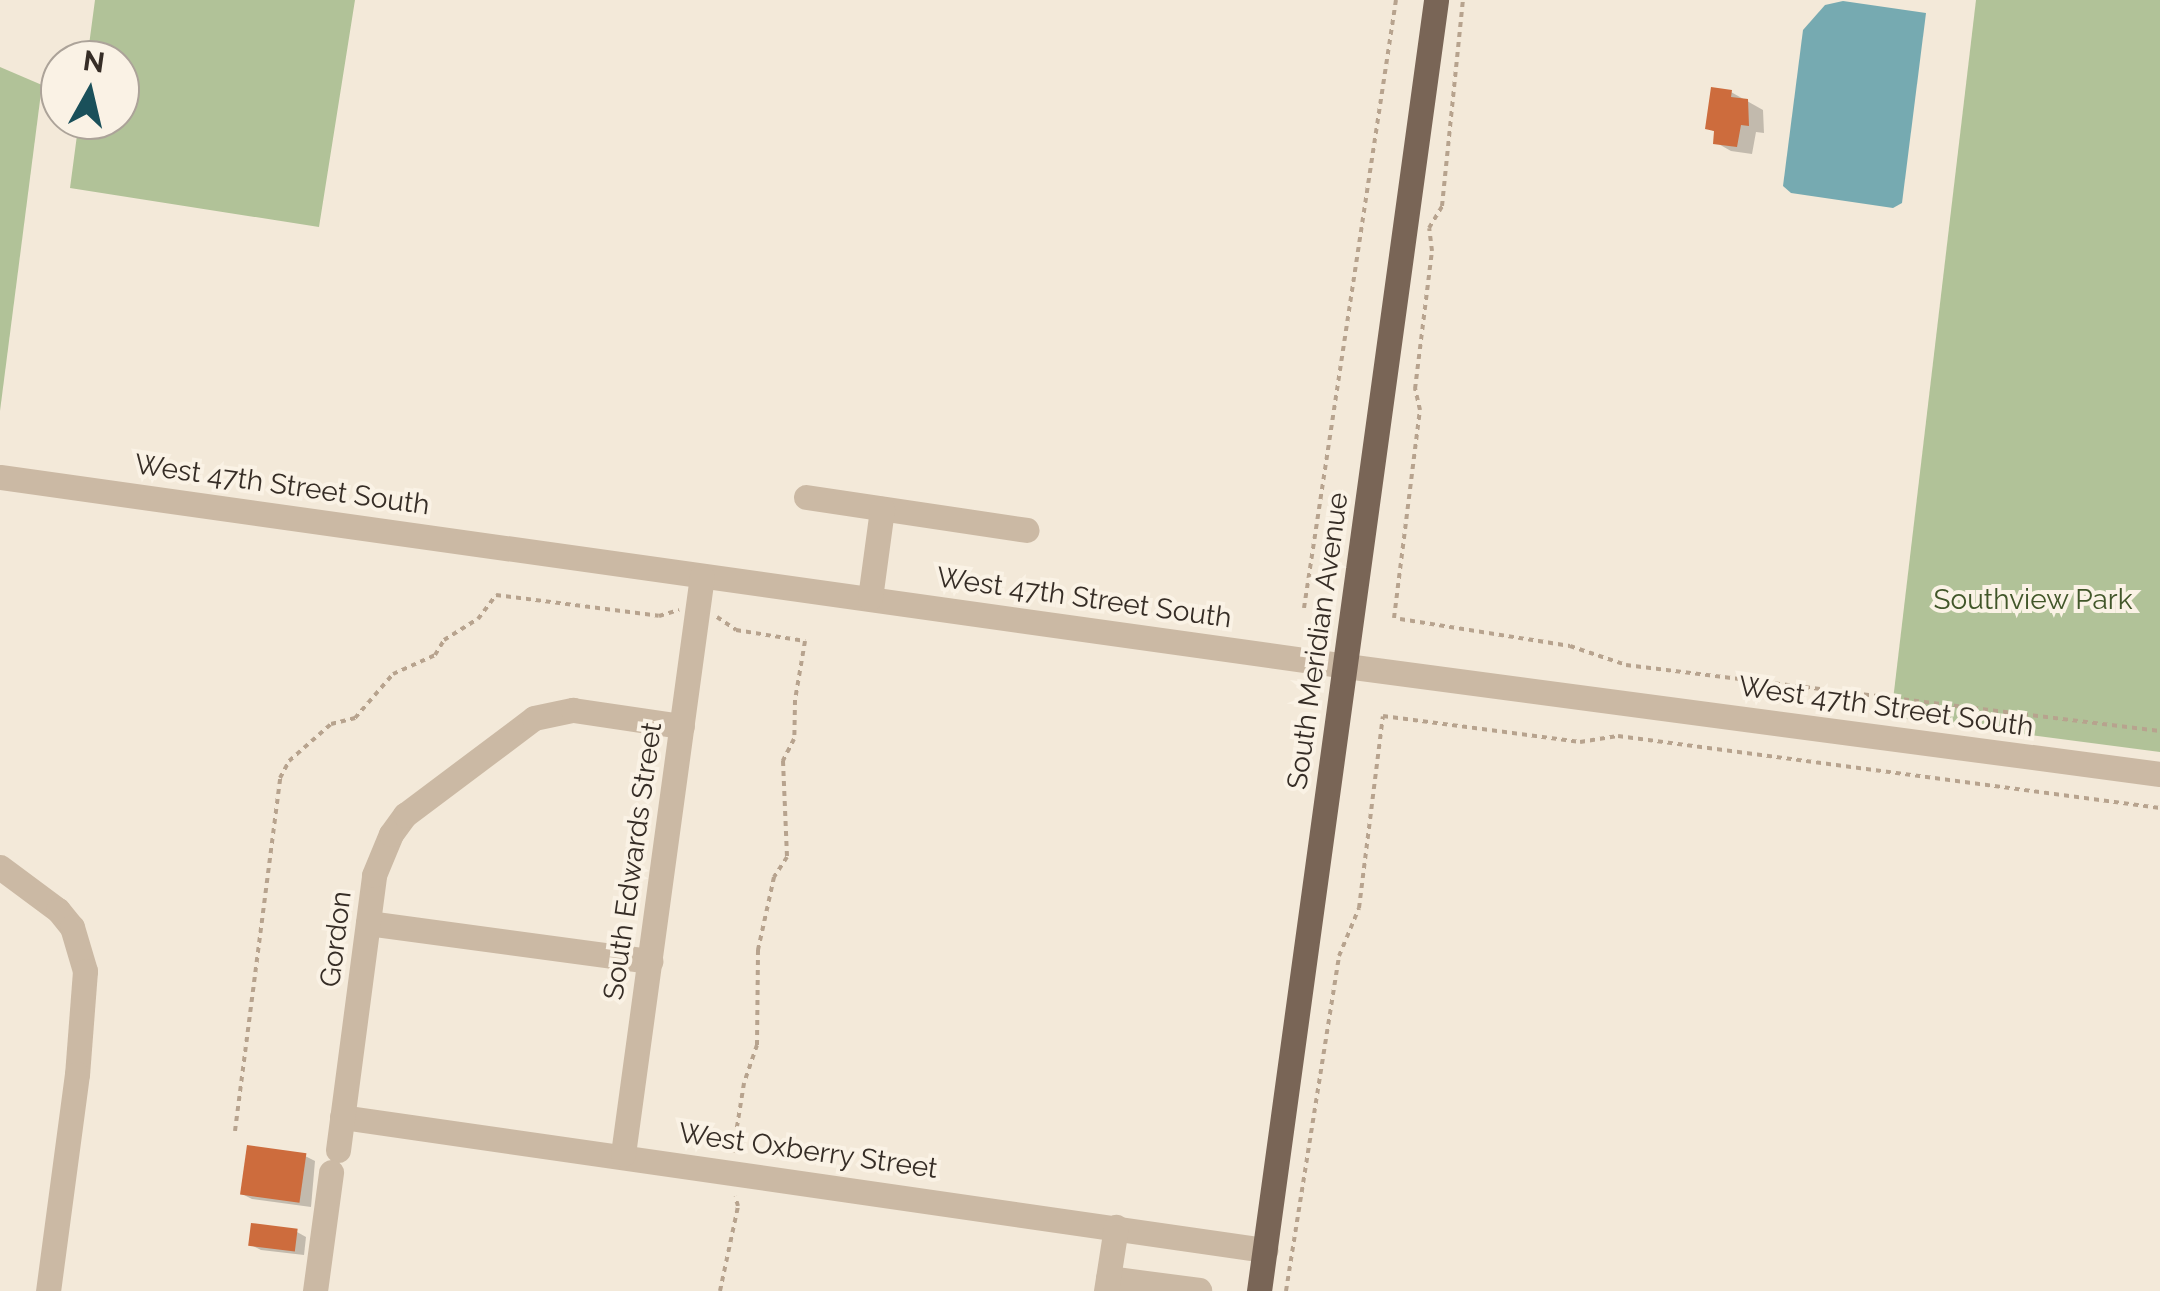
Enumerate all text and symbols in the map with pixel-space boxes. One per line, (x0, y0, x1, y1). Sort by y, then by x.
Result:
north arrow (40, 40, 140, 140)
text: N (81, 44, 107, 80)
street label: West 47th Street South (132, 448, 432, 522)
street label: South Meridian Avenue (1280, 490, 1356, 792)
street label: West 47th Street South (934, 561, 1234, 635)
park label: Southview Park (1933, 583, 2133, 617)
street label: West 47th Street South (1736, 670, 2036, 744)
street label: South Edwards Street (597, 720, 669, 1002)
street label: Gordon (313, 889, 359, 989)
street label: West Oxberry Street (676, 1116, 940, 1186)

